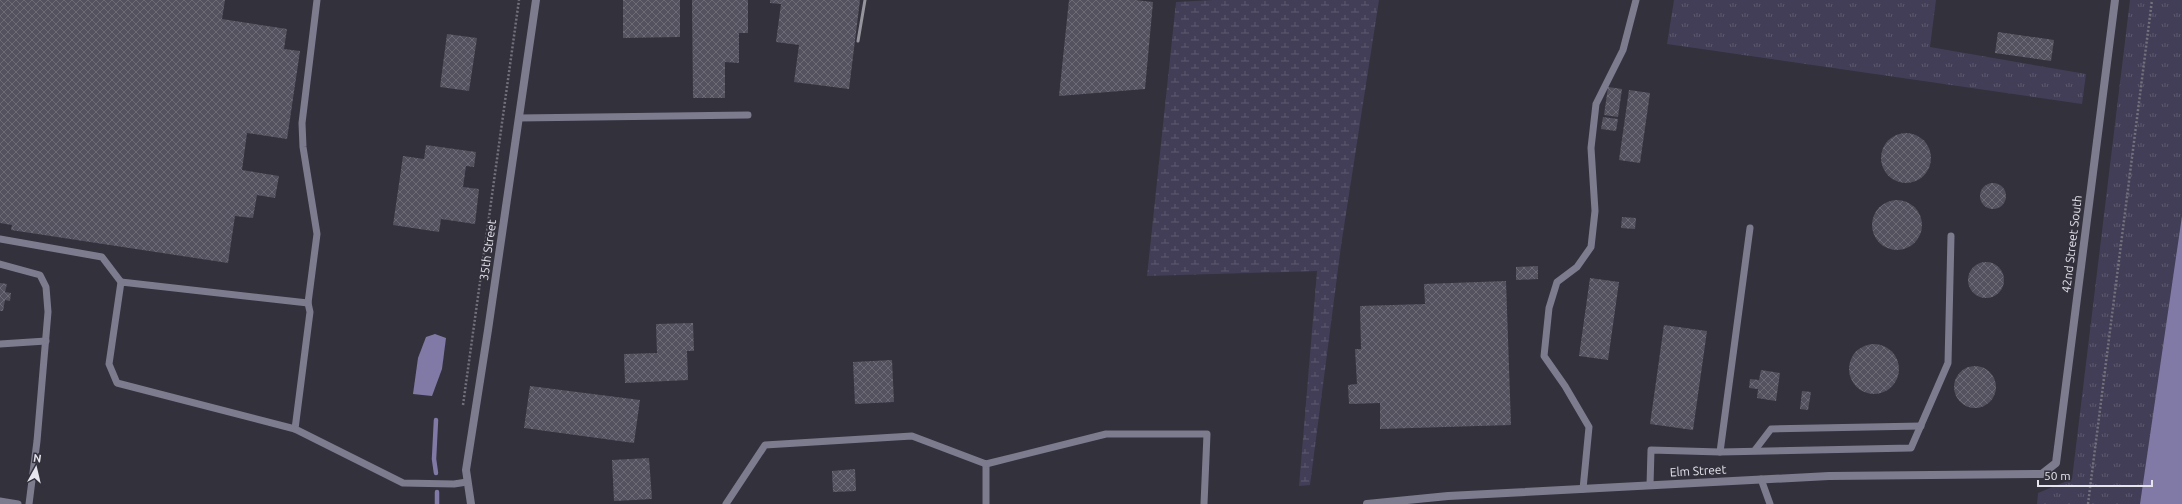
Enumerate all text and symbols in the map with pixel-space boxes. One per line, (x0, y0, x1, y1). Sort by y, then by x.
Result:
street label: 42nd Street South (2059, 194, 2084, 293)
street label: 35th Street (477, 218, 498, 281)
north arrow (16, 448, 56, 488)
text: N (32, 452, 42, 465)
scale bar (2038, 462, 2152, 488)
street label: Elm Street (1669, 463, 1727, 478)
text: 50 m (2044, 469, 2071, 482)

